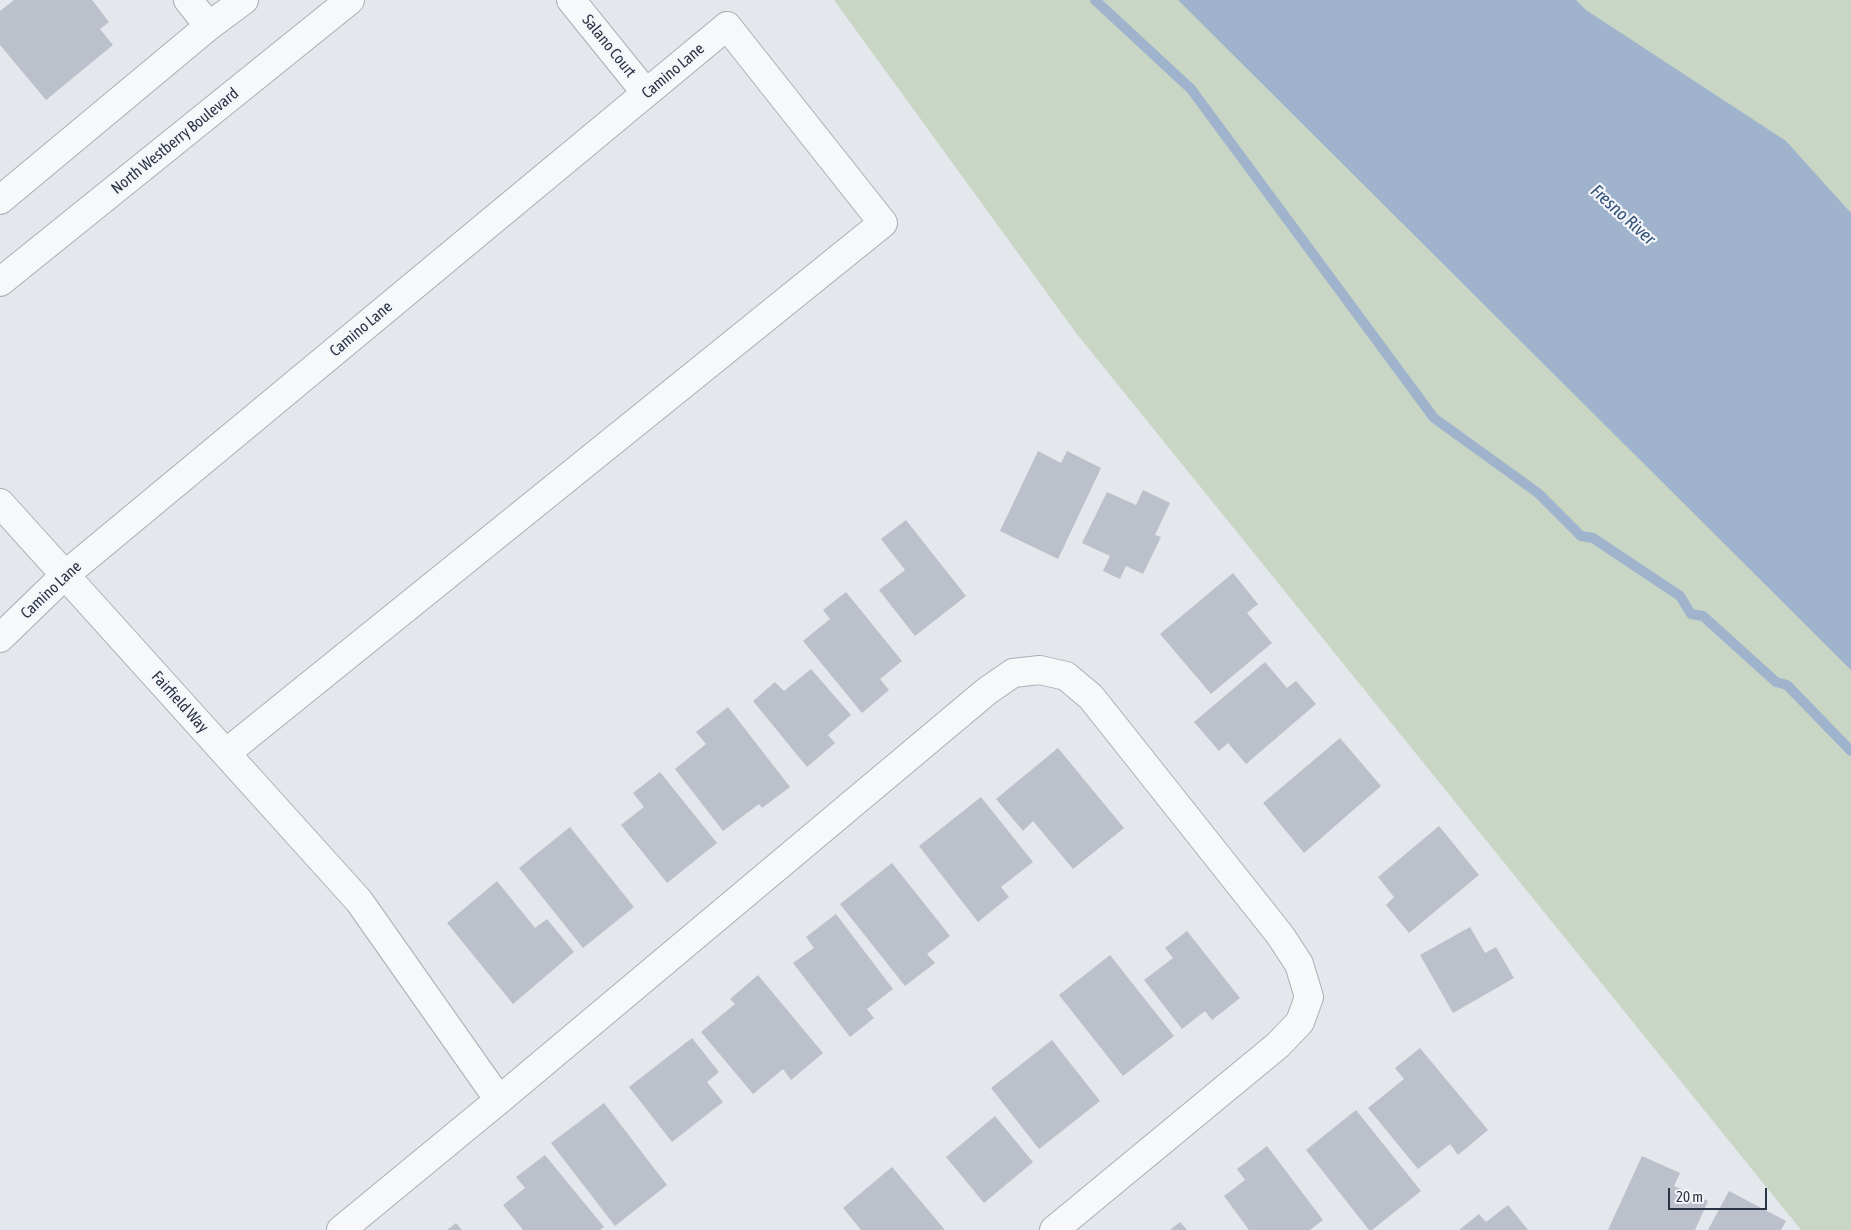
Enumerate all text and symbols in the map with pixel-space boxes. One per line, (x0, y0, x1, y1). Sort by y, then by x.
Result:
street label: Salano Court (578, 11, 640, 81)
street label: Camino Lane (638, 39, 708, 103)
street label: North Westberry Boulevard (108, 84, 242, 198)
water label: Fresno River (1586, 180, 1660, 250)
street label: Camino Lane (326, 297, 396, 361)
street label: Camino Lane (17, 557, 85, 623)
street label: Fairfield Way (147, 667, 213, 737)
scale bar (1671, 1178, 1770, 1210)
text: 20 m (1676, 1188, 1703, 1205)

